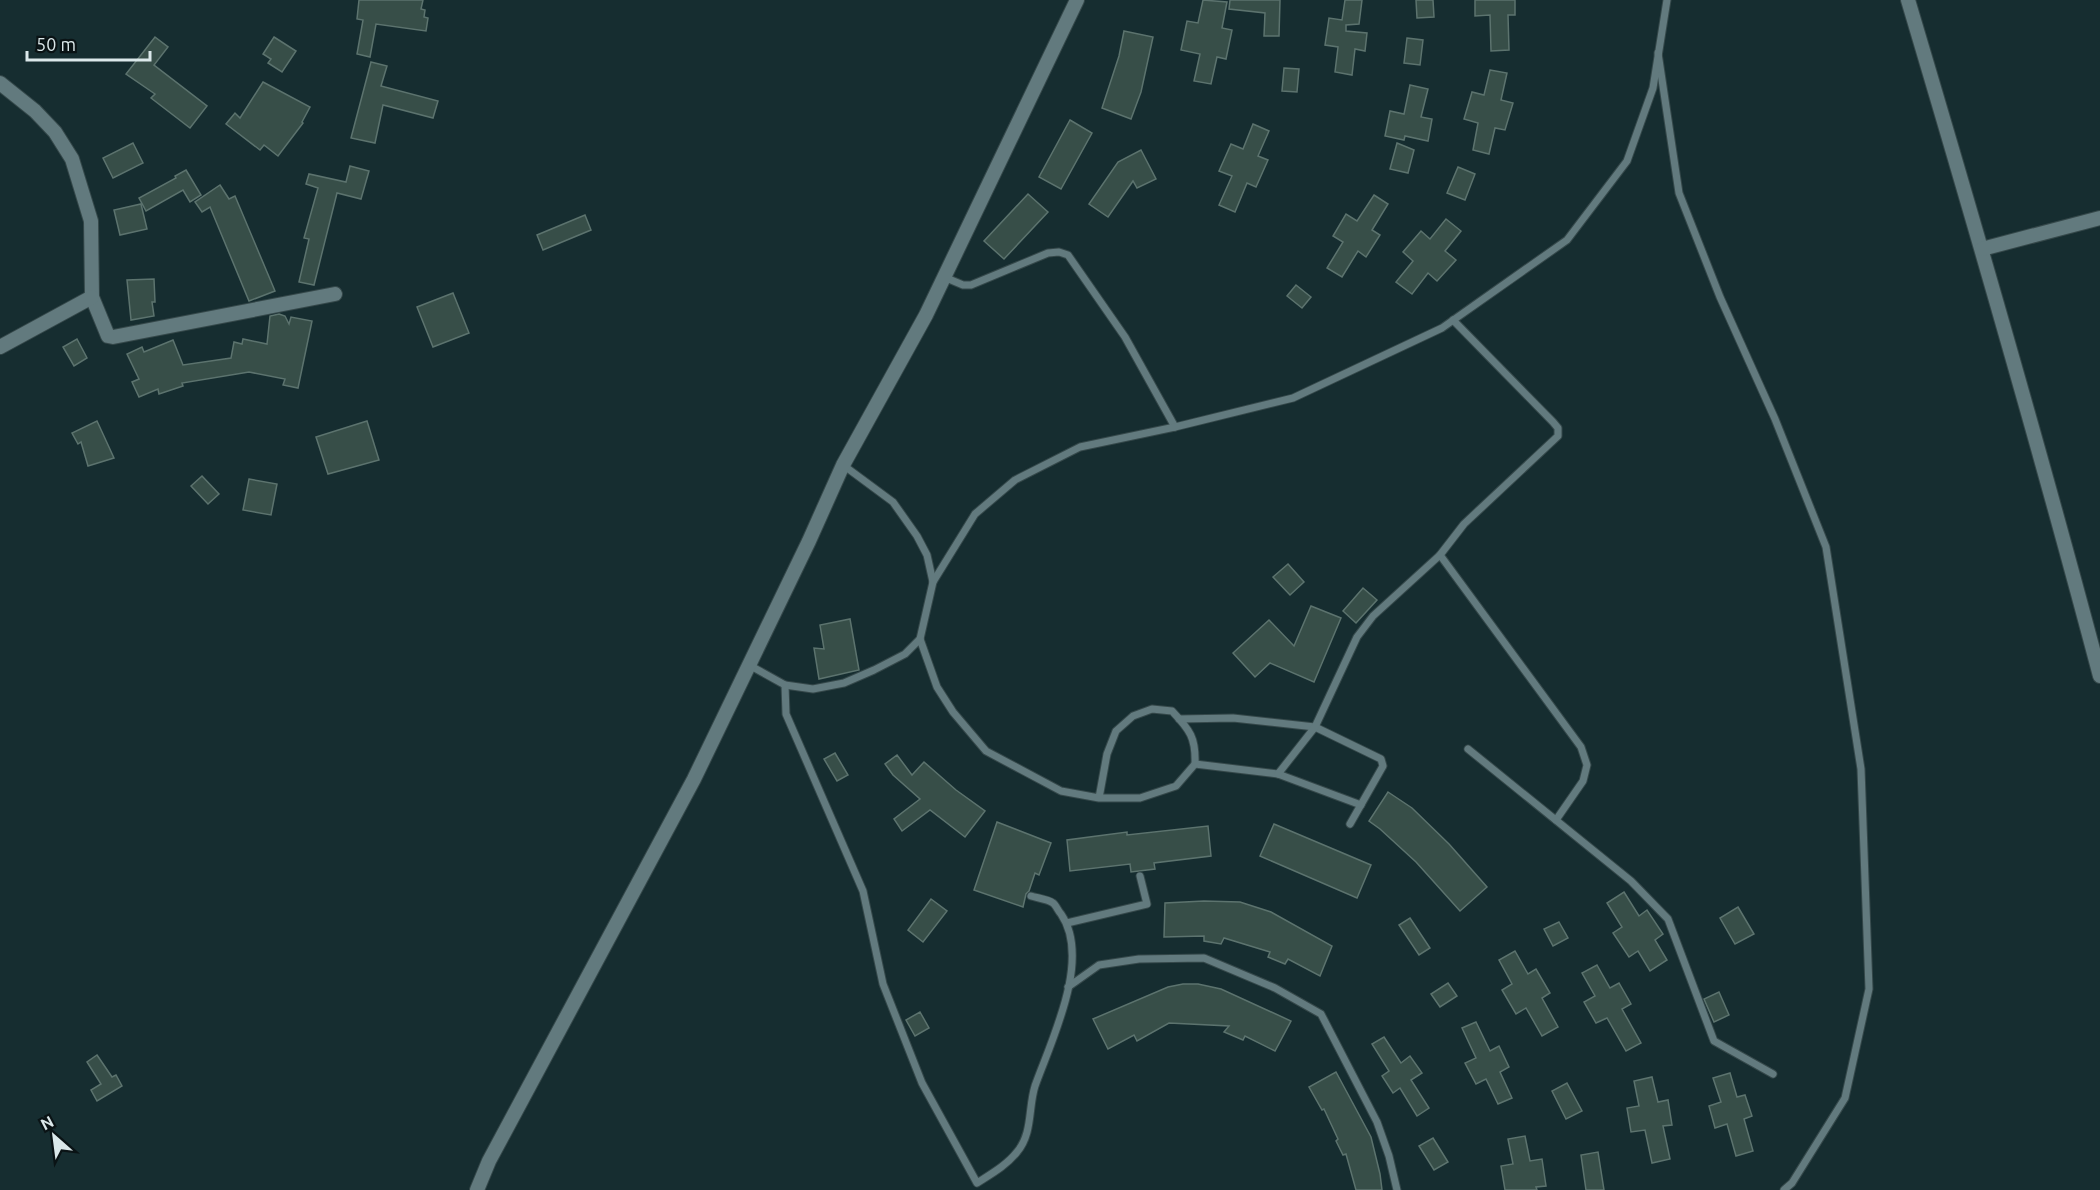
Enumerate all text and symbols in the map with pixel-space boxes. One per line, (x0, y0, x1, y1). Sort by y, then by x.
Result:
scale bar (27, 24, 150, 62)
text: 50 m (36, 34, 76, 54)
north arrow (24, 1106, 84, 1166)
text: N (37, 1112, 56, 1134)

